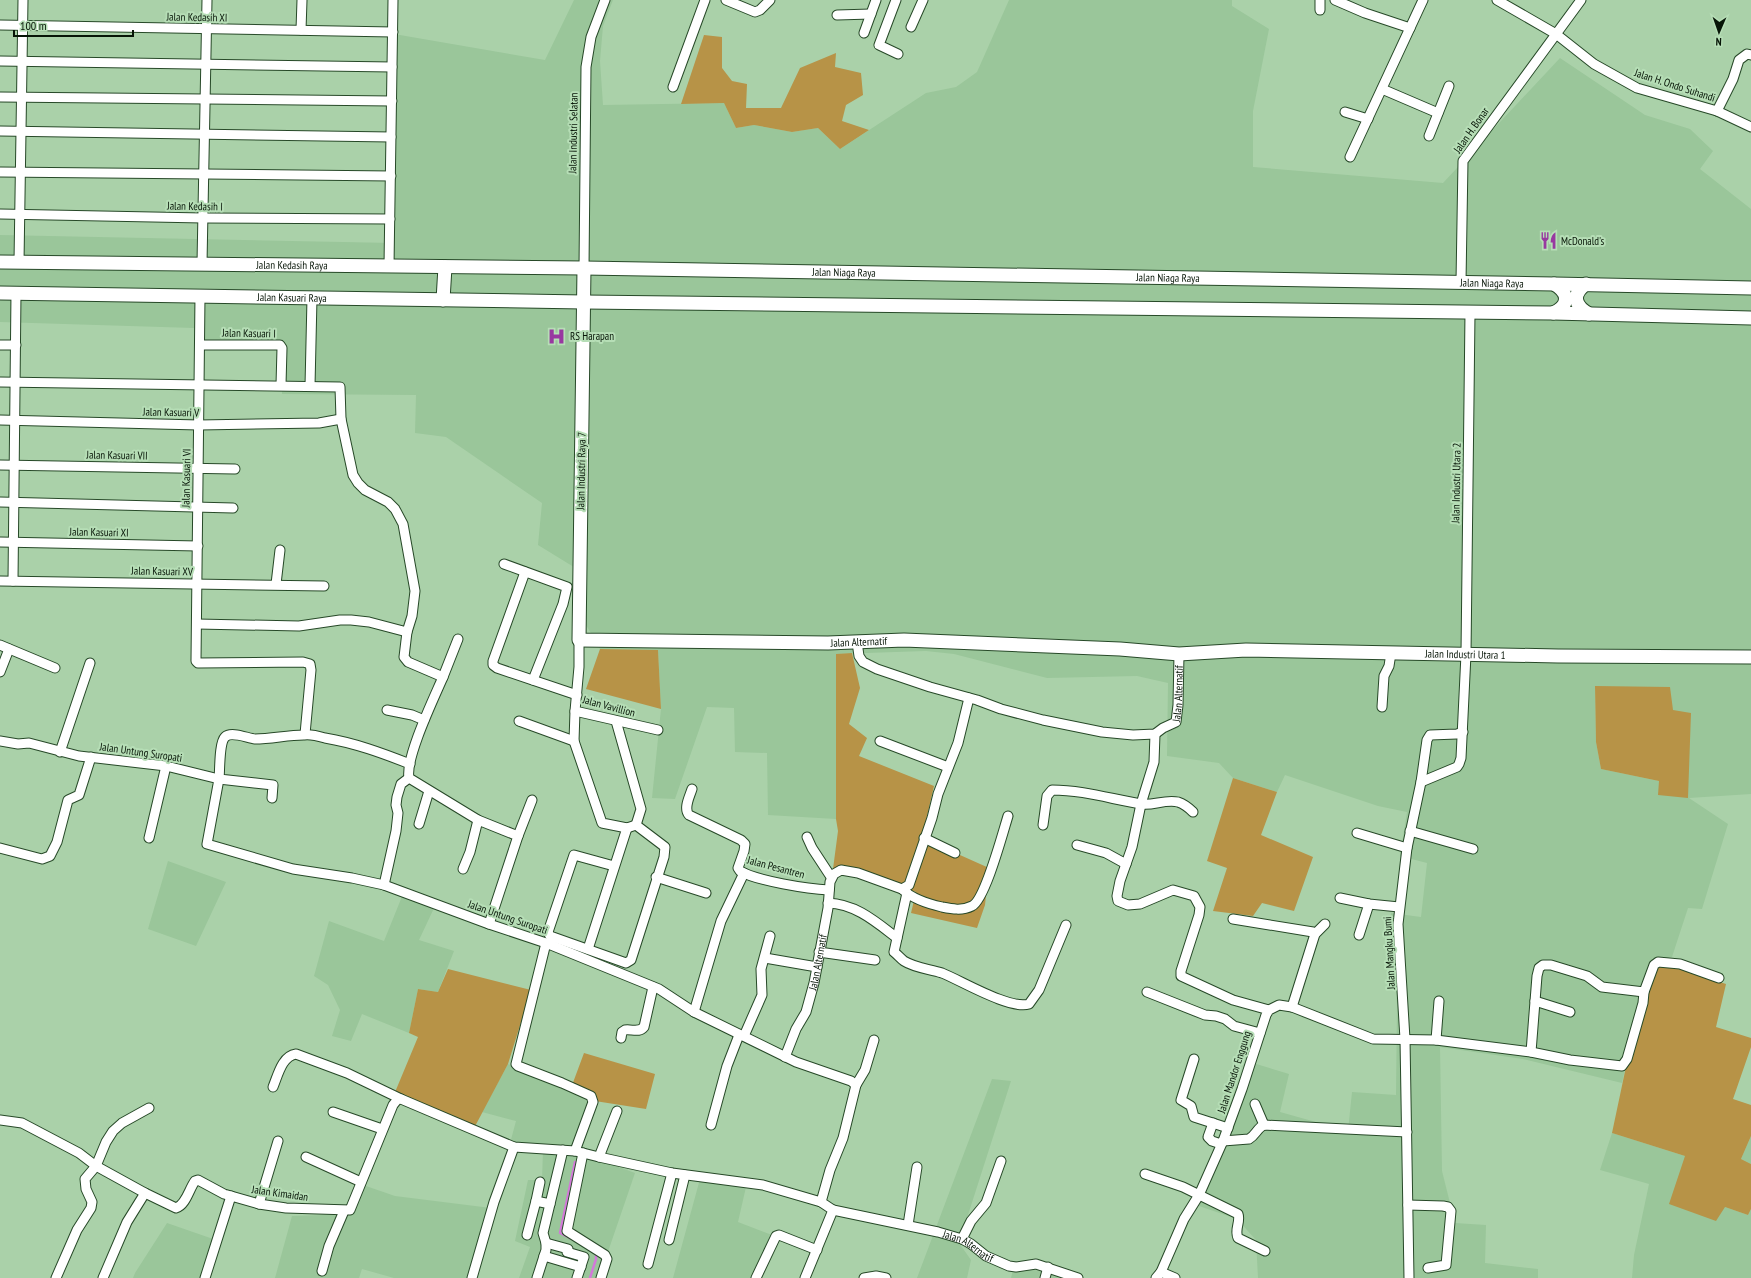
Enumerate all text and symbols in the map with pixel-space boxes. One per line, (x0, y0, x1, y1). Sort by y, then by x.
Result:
street label: Jalan Kedasih XI (165, 9, 228, 25)
scale bar (14, 12, 133, 38)
north arrow (1699, 12, 1739, 52)
text: 100 m (20, 18, 47, 33)
text: N (1715, 35, 1722, 49)
street label: Jalan H. Ondo Suhandi (1632, 65, 1717, 105)
street label: Jalan Industri Selatan (565, 92, 581, 175)
street label: Jalan H. Bonar (1450, 104, 1492, 156)
street label: Jalan Kedasih I (166, 198, 223, 213)
restaurant icon: McDonald's (1538, 231, 1558, 251)
place label: McDonald's (1561, 234, 1604, 248)
street label: Jalan Kedasih Raya (255, 258, 328, 272)
street label: Jalan Niaga Raya (811, 265, 876, 280)
street label: Jalan Niaga Raya (1135, 270, 1200, 285)
street label: Jalan Niaga Raya (1459, 275, 1524, 290)
street label: Jalan Kasuari Raya (256, 290, 327, 305)
street label: Jalan Kasuari I (221, 326, 276, 340)
hospital icon: RS Harapan (547, 326, 567, 346)
place label: RS Harapan (570, 329, 614, 343)
street label: Jalan Kasuari V (142, 404, 200, 420)
street label: Jalan Industri Raya 7 (573, 432, 589, 511)
street label: Jalan Industri Utara 2 (1448, 443, 1464, 524)
street label: Jalan Kasuari VII (85, 447, 148, 463)
street label: Jalan Kasuari VI (178, 448, 194, 509)
street label: Jalan Kasuari XI (68, 524, 129, 540)
street label: Jalan Kasuari XV (130, 563, 194, 579)
street label: Jalan Alternatif (829, 634, 889, 650)
street label: Jalan Industri Utara 1 (1424, 646, 1506, 662)
street label: Jalan Alternatif (1169, 664, 1186, 724)
street label: Jalan Vavillion (580, 692, 637, 720)
street label: Jalan Untung Suropati (98, 739, 183, 765)
street label: Jalan Pesantren (745, 852, 806, 881)
street label: Jalan Untung Suropati (465, 896, 550, 937)
street label: Jalan Mangku Bumi (1380, 916, 1398, 991)
street label: Jalan Alternatif (805, 932, 830, 993)
street label: Jalan Mandor Enggung (1214, 1029, 1254, 1116)
street label: Jalan Kimaidan (250, 1182, 309, 1204)
street label: Jalan Alternatif (940, 1227, 997, 1266)

